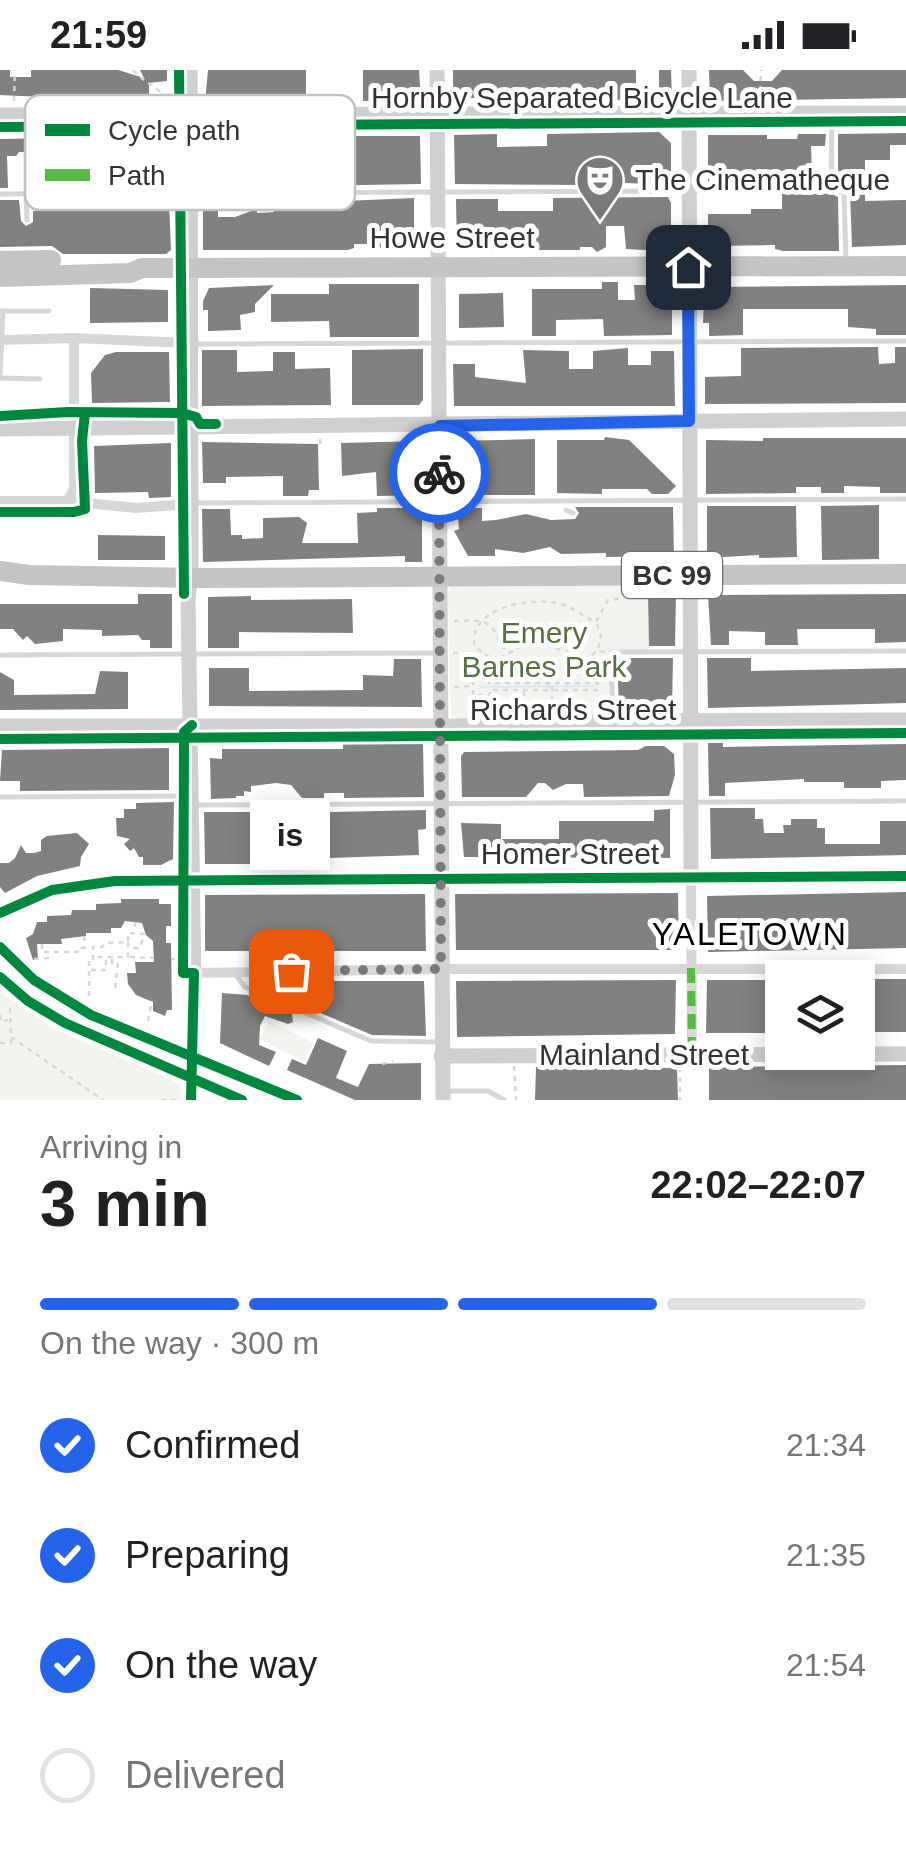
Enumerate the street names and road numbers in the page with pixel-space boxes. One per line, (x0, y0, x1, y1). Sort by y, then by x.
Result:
street label: Hornby Separated Bicycle Lane (371, 81, 793, 114)
street label: Howe Street (369, 221, 535, 254)
road number: BC 99 (622, 552, 722, 598)
street label: Richards Street (470, 693, 677, 726)
street label: Homer Street (481, 837, 660, 870)
street label: Mainland Street (539, 1038, 750, 1071)

